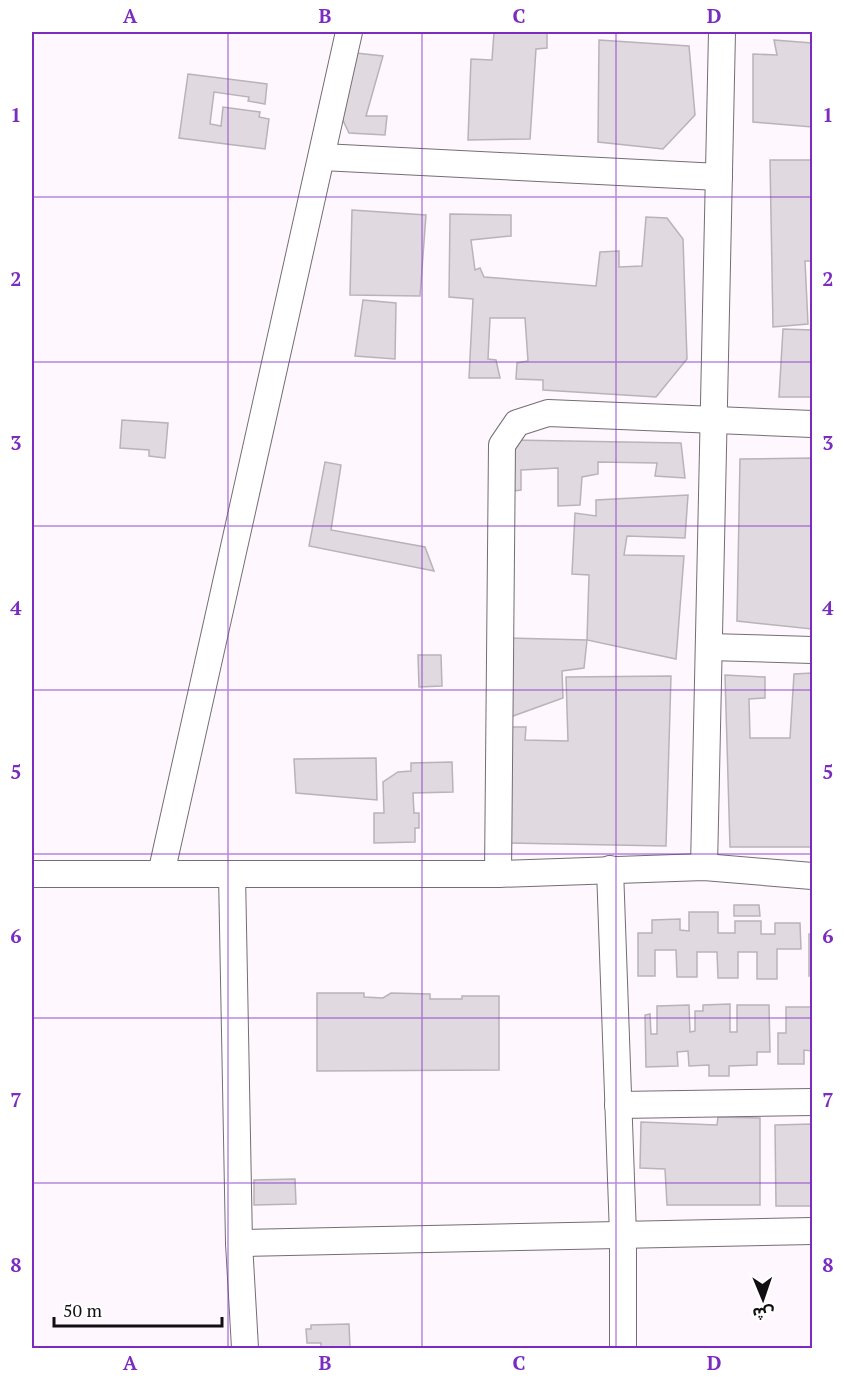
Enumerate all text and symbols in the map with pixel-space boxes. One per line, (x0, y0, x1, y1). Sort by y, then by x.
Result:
text: A (123, 2, 138, 29)
text: B (319, 2, 332, 29)
text: C (512, 2, 526, 29)
text: D (707, 2, 721, 29)
text: 1 (10, 101, 22, 128)
text: 1 (822, 101, 834, 128)
text: 2 (10, 265, 22, 292)
text: 2 (822, 265, 834, 292)
text: 3 (10, 429, 22, 456)
text: 3 (822, 429, 834, 456)
text: 4 (10, 594, 22, 621)
text: 4 (822, 594, 834, 621)
text: 5 (10, 758, 22, 785)
text: 5 (822, 758, 834, 785)
text: 6 (10, 922, 22, 949)
text: 6 (822, 922, 834, 949)
text: 7 (10, 1086, 22, 1113)
text: 7 (822, 1086, 834, 1113)
text: 8 (10, 1251, 22, 1278)
text: 8 (822, 1251, 834, 1278)
north arrow (733, 1269, 793, 1329)
scale bar (54, 1290, 222, 1328)
text: 50 m (63, 1298, 103, 1322)
text: ش (752, 1303, 775, 1325)
text: A (123, 1349, 138, 1376)
text: B (319, 1349, 332, 1376)
text: C (512, 1349, 526, 1376)
text: D (707, 1349, 721, 1376)

